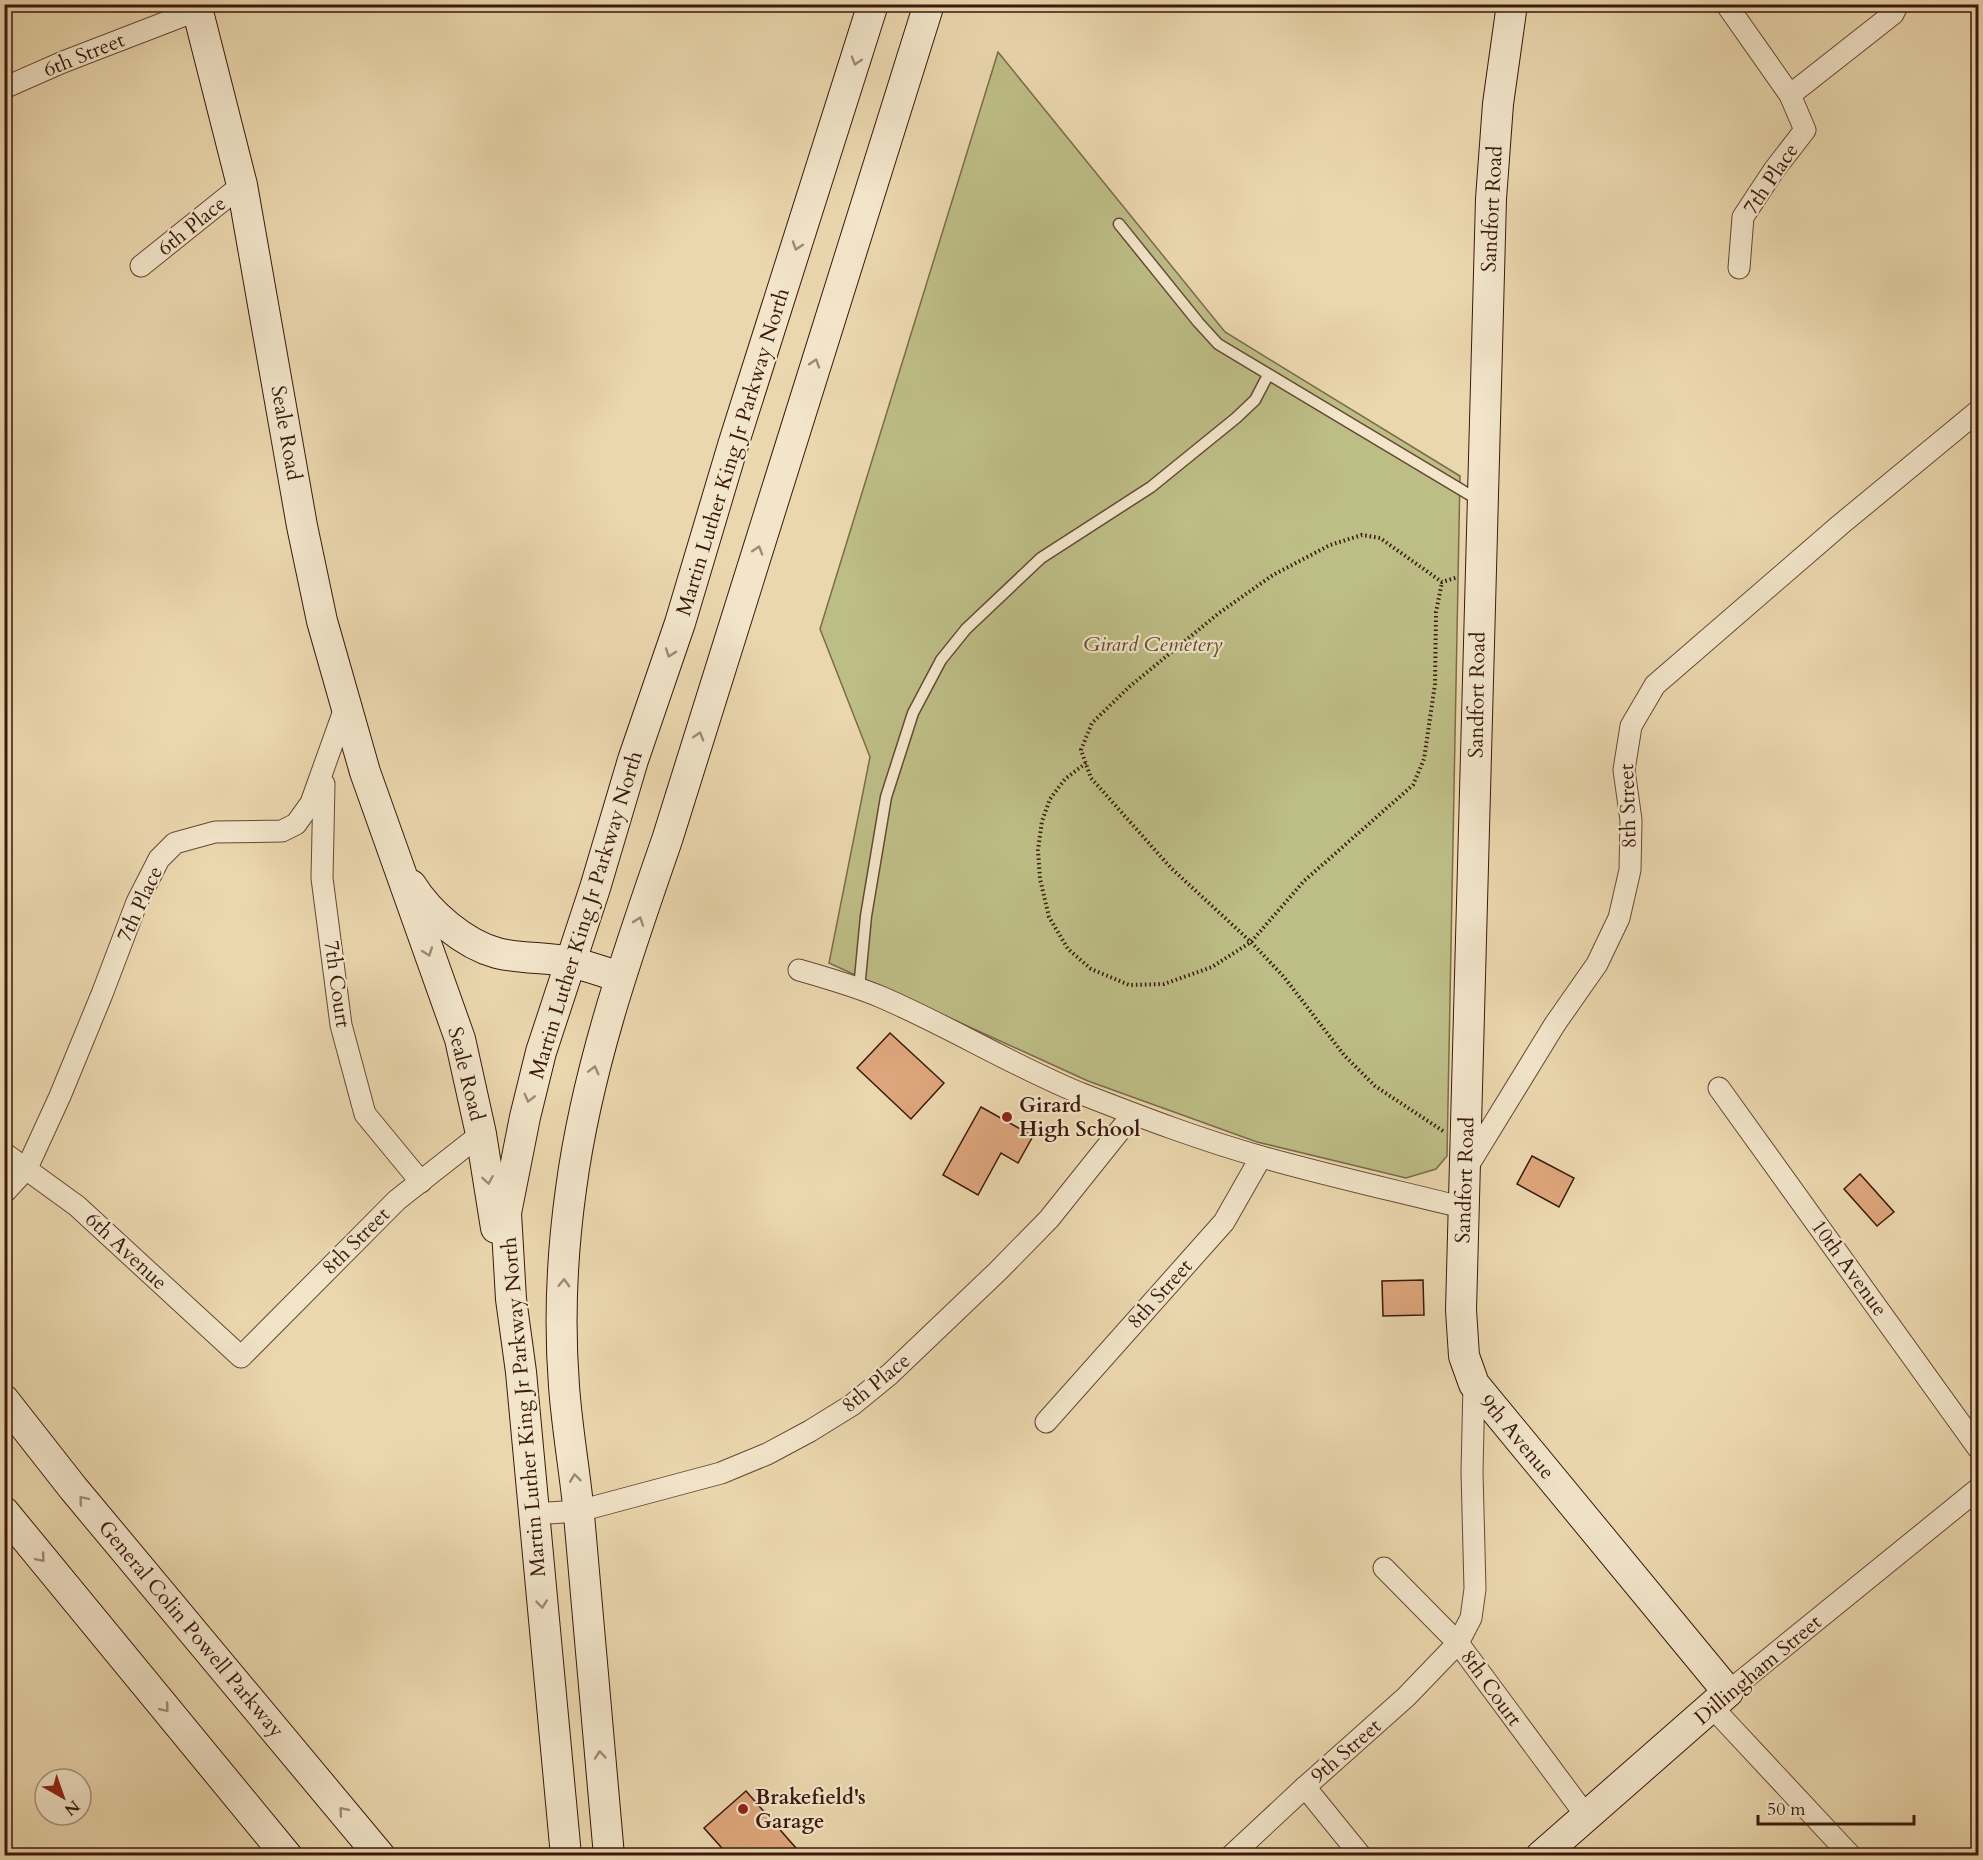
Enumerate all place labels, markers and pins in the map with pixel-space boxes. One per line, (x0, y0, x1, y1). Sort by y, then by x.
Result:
place label: Girard High School (1019, 1091, 1140, 1144)
marker: Girard High School (1000, 1110, 1014, 1124)
place label: Brakefield's Garage (755, 1783, 866, 1836)
marker: Brakefield's Garage (736, 1802, 750, 1816)

